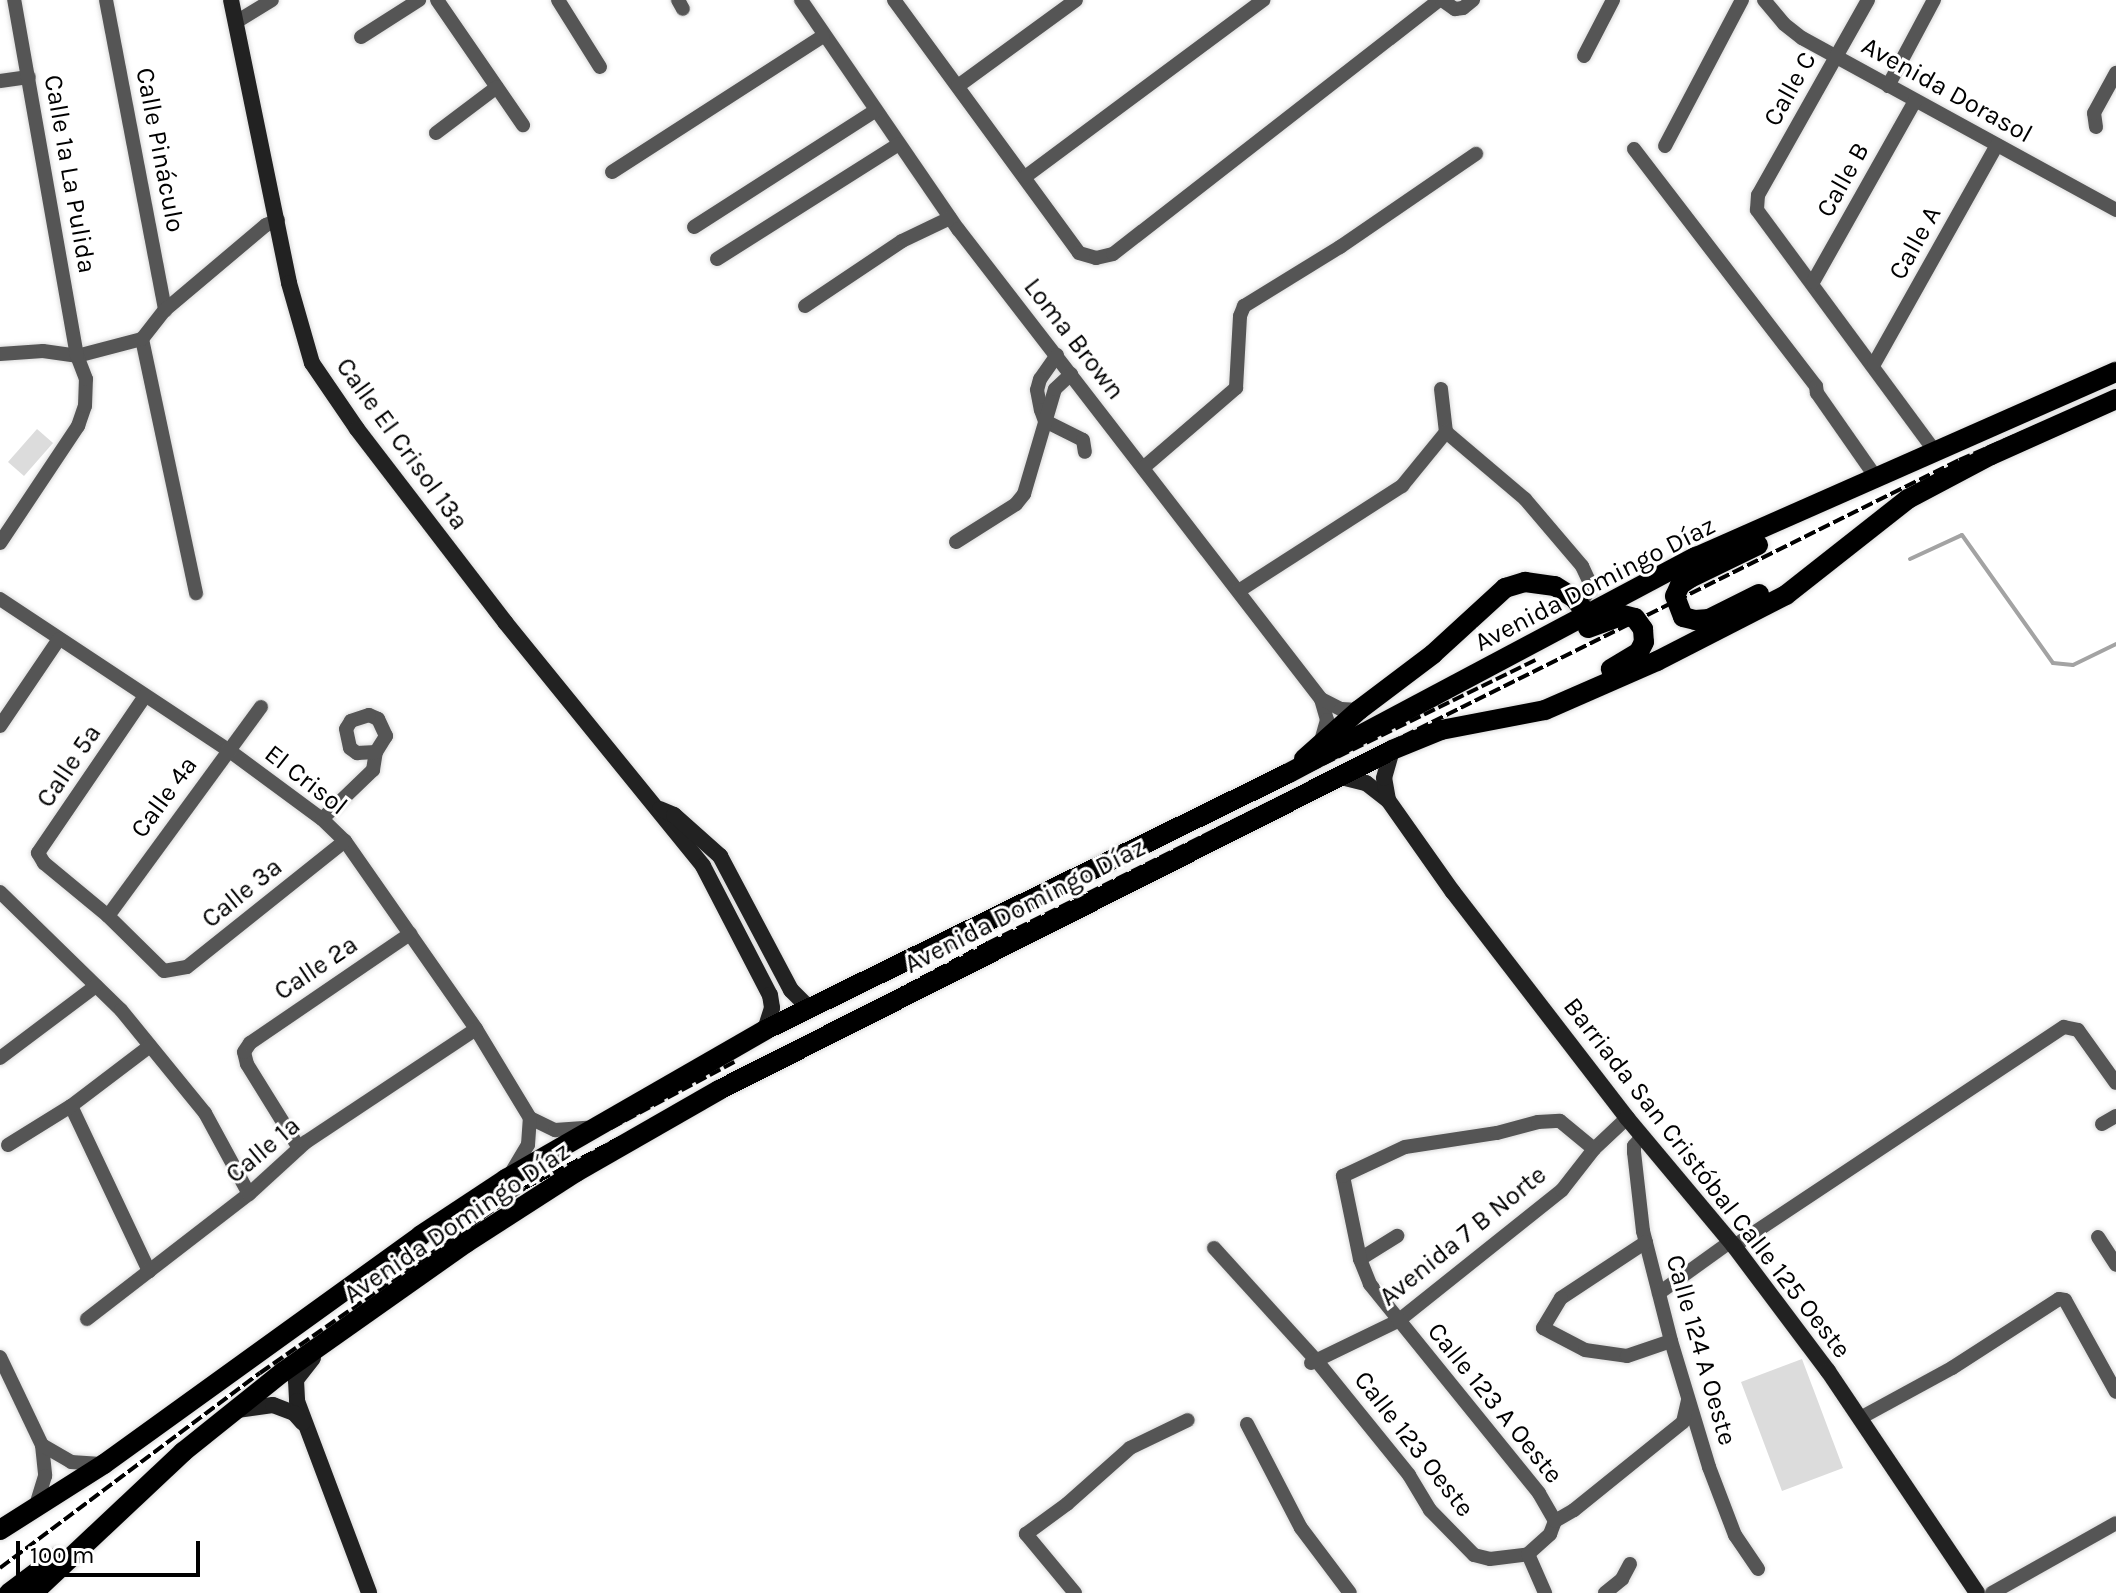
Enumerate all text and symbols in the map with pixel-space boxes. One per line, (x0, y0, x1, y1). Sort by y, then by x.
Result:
street label: Avenida Dorasol (1856, 30, 2038, 150)
street label: Calle C (1757, 46, 1823, 132)
street label: Calle Pináculo (129, 65, 191, 235)
street label: Calle 1a La Pulida (37, 72, 103, 276)
street label: Calle B (1810, 137, 1876, 223)
street label: Calle A (1882, 201, 1948, 285)
street label: Loma Brown (1017, 272, 1131, 406)
street label: Calle El Crisol 13a (329, 352, 475, 536)
street label: Avenida Domingo Díaz (1469, 510, 1721, 658)
street label: Calle 5a (30, 719, 108, 813)
street label: El Crisol (258, 738, 354, 822)
street label: Calle 4a (124, 750, 204, 844)
street label: Avenida Domingo Díaz (899, 832, 1151, 980)
street label: Calle 3a (196, 851, 288, 935)
street label: Calle 2a (268, 929, 364, 1007)
street label: Barriada San Cristóbal Calle 125 Oeste (1557, 992, 1857, 1364)
street label: Calle 1a (220, 1110, 306, 1190)
street label: Avenida Domingo Díaz (338, 1136, 576, 1310)
street label: Avenida 7 B Norte (1373, 1159, 1553, 1313)
street label: Calle 124 A Oeste (1659, 1251, 1743, 1449)
street label: Calle 123 A Oeste (1421, 1316, 1569, 1490)
street label: Calle 123 Oeste (1347, 1365, 1481, 1523)
scale bar (20, 1525, 204, 1575)
text: 100 m (30, 1541, 95, 1569)

